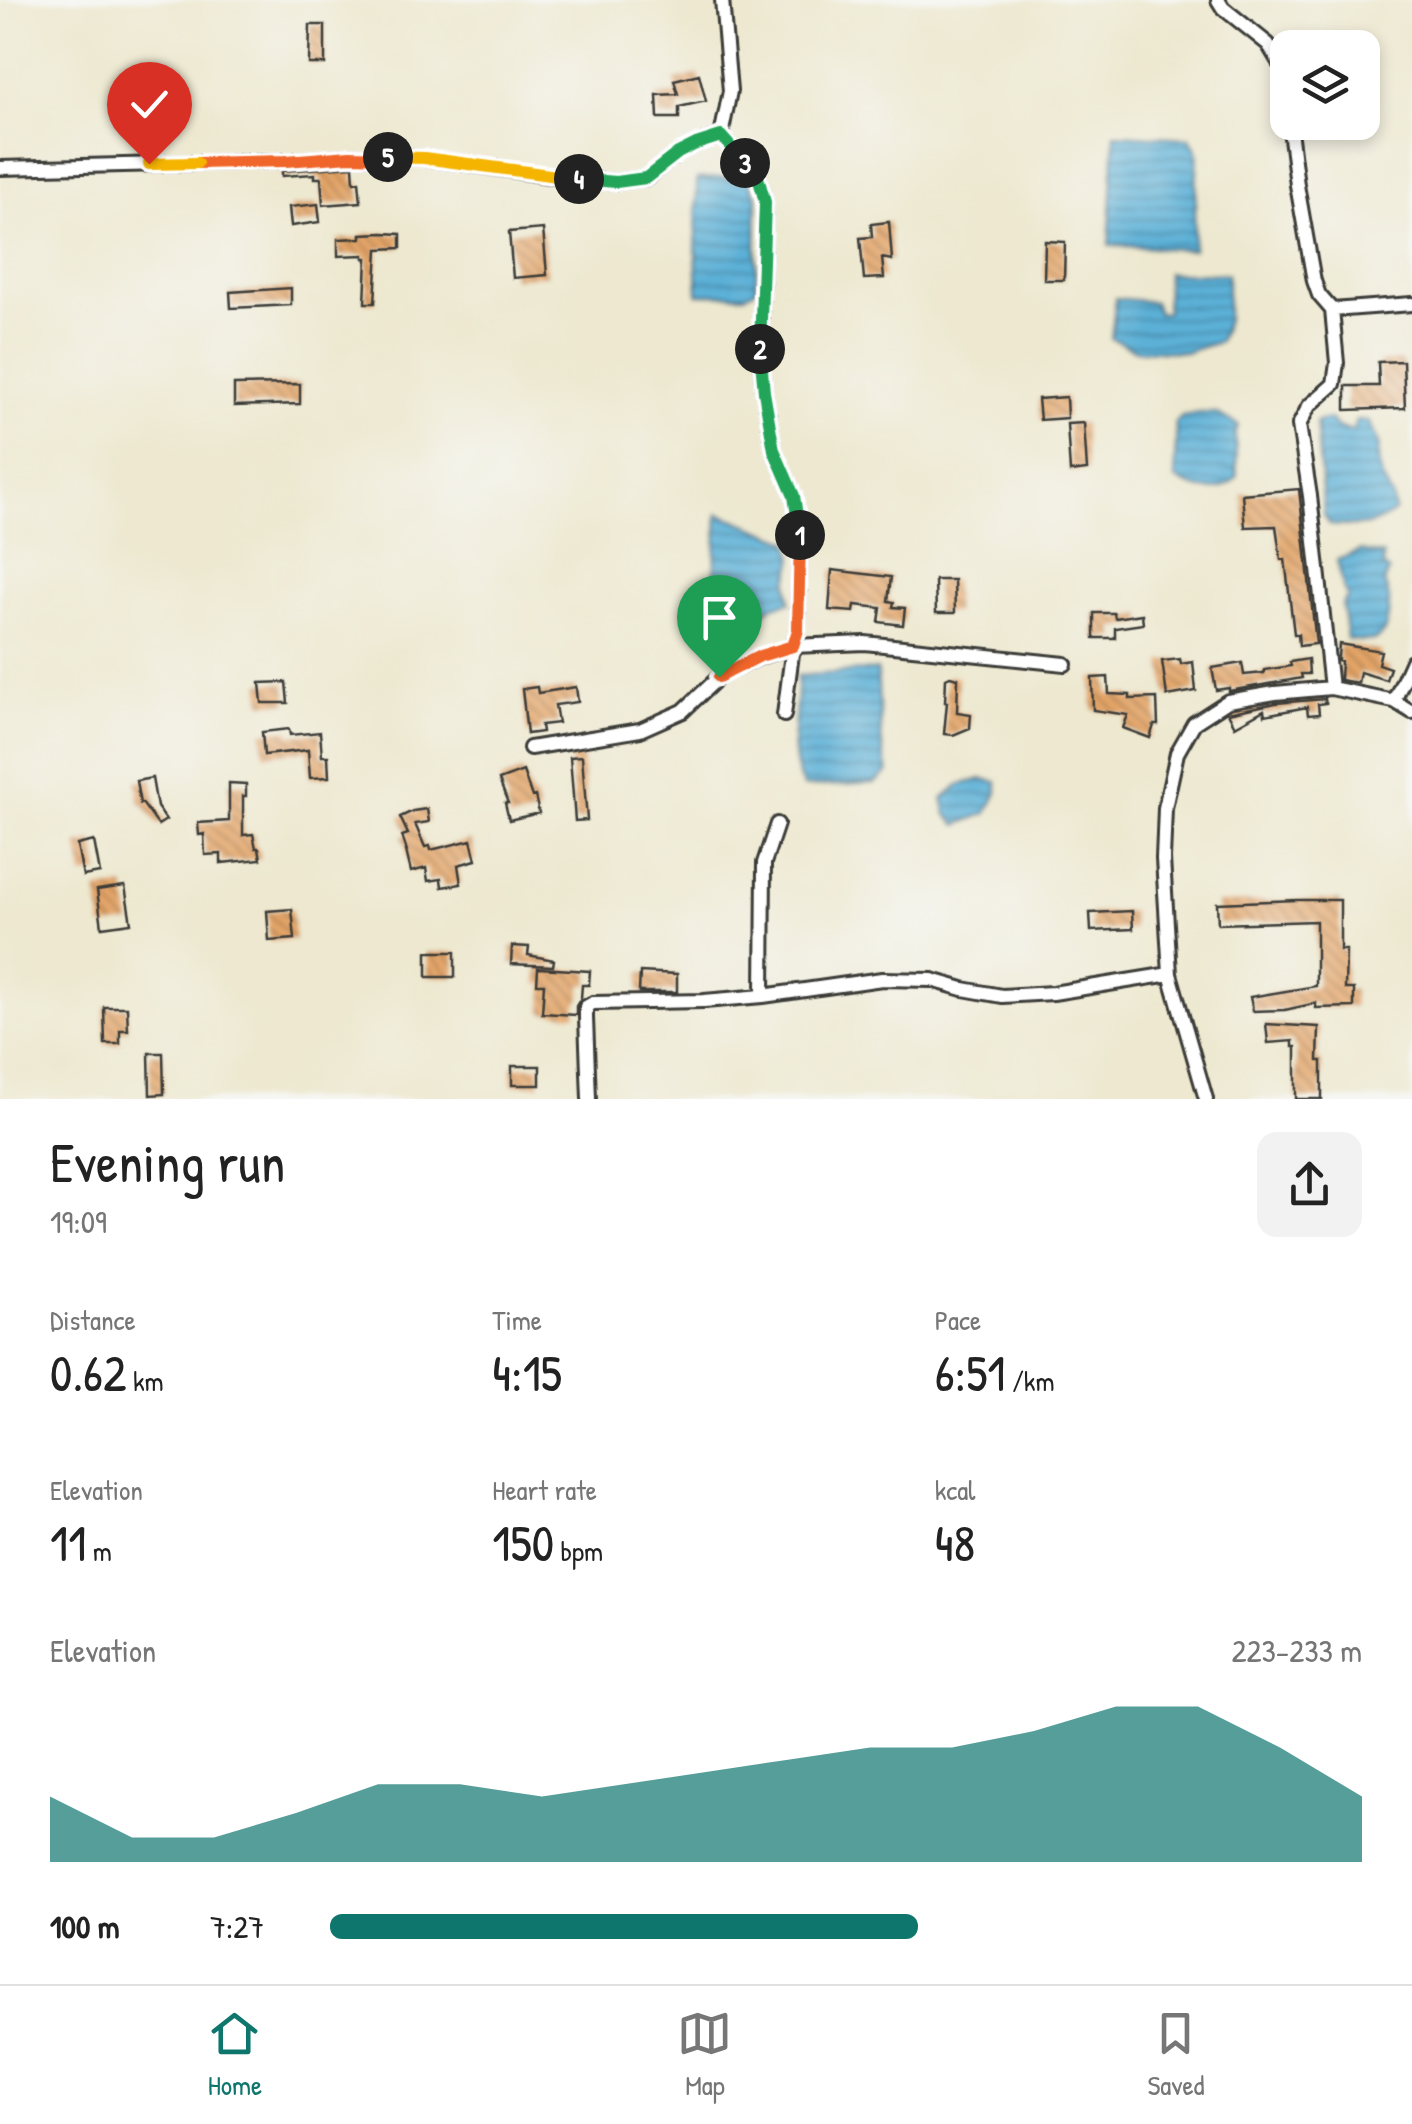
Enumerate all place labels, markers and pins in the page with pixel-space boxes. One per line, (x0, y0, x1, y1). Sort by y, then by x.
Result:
pin (107, 62, 192, 165)
pin: 5 (363, 132, 413, 182)
pin: 3 (720, 138, 770, 188)
pin: 4 (554, 154, 604, 204)
pin: 2 (735, 324, 785, 374)
pin: 1 (775, 510, 825, 560)
pin (677, 575, 762, 678)

